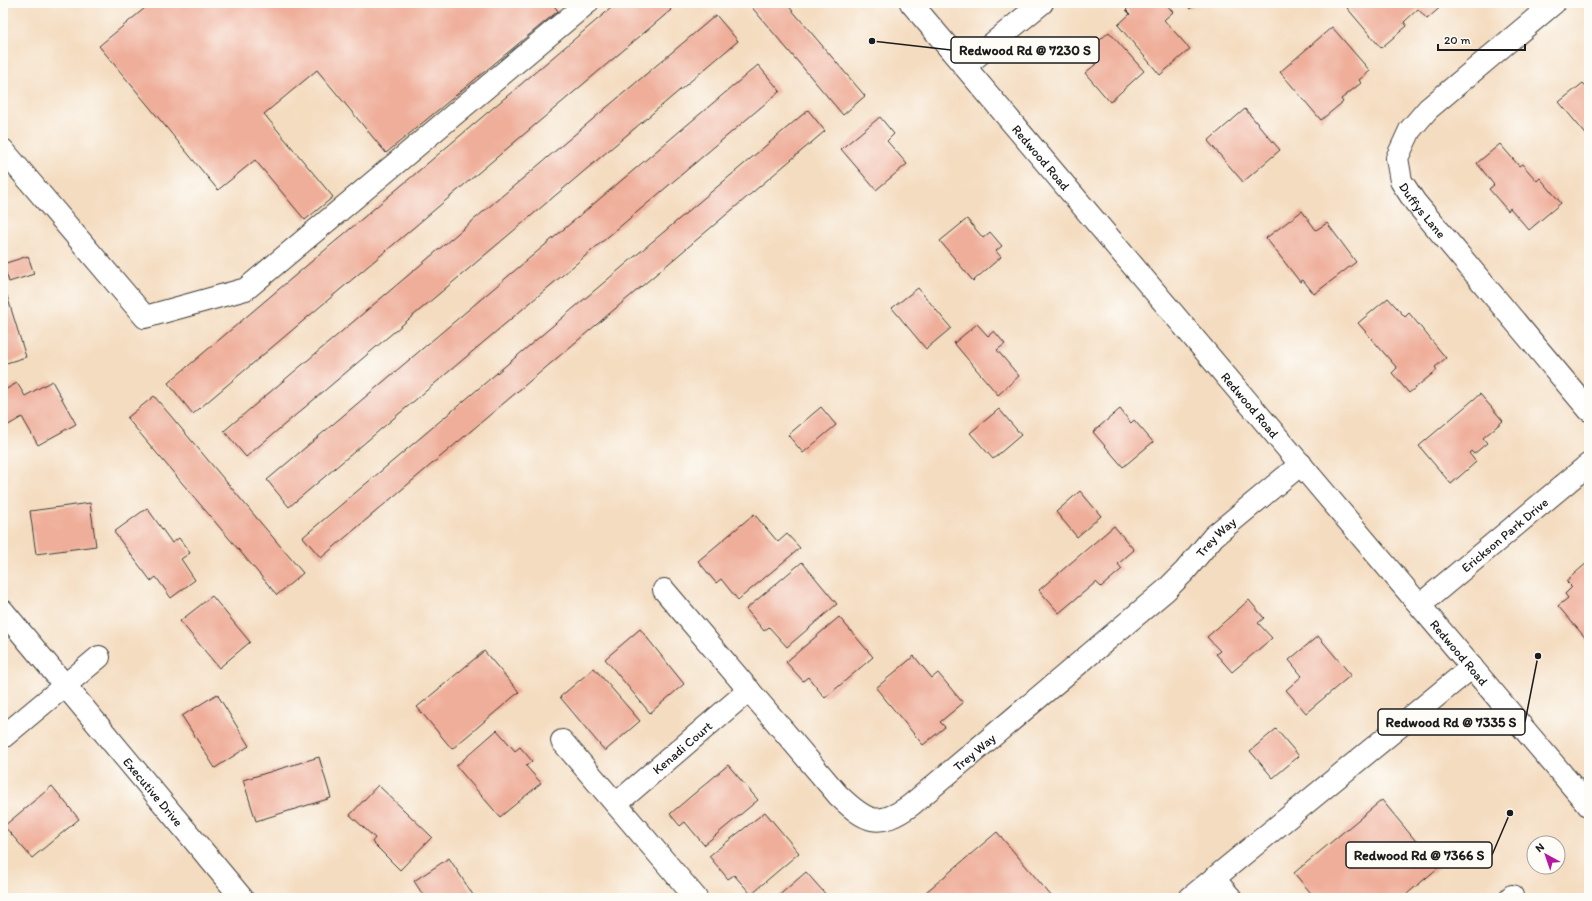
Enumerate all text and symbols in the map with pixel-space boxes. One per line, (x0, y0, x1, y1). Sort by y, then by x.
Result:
scale bar (1438, 26, 1525, 52)
text: 20 m (1444, 33, 1471, 47)
callout: Redwood Rd @ 7230 S (951, 37, 1099, 63)
text: Redwood Rd @ 7230 S (959, 42, 1091, 59)
street label: Redwood Road (1009, 121, 1073, 193)
street label: Duffys Lane (1396, 179, 1449, 241)
street label: Redwood Road (1218, 369, 1282, 441)
street label: Erickson Park Drive (1458, 494, 1551, 575)
street label: Trey Way (1192, 514, 1239, 560)
street label: Redwood Road (1427, 617, 1491, 688)
callout: Redwood Rd @ 7335 S (1378, 709, 1525, 735)
text: Redwood Rd @ 7335 S (1386, 714, 1517, 731)
street label: Kenadi Court (649, 718, 715, 777)
street label: Trey Way (950, 730, 998, 774)
street label: Executive Drive (120, 754, 186, 829)
north arrow (1526, 835, 1566, 875)
text: N (1533, 840, 1547, 855)
callout: Redwood Rd @ 7366 S (1346, 842, 1492, 868)
text: Redwood Rd @ 7366 S (1354, 847, 1484, 864)

